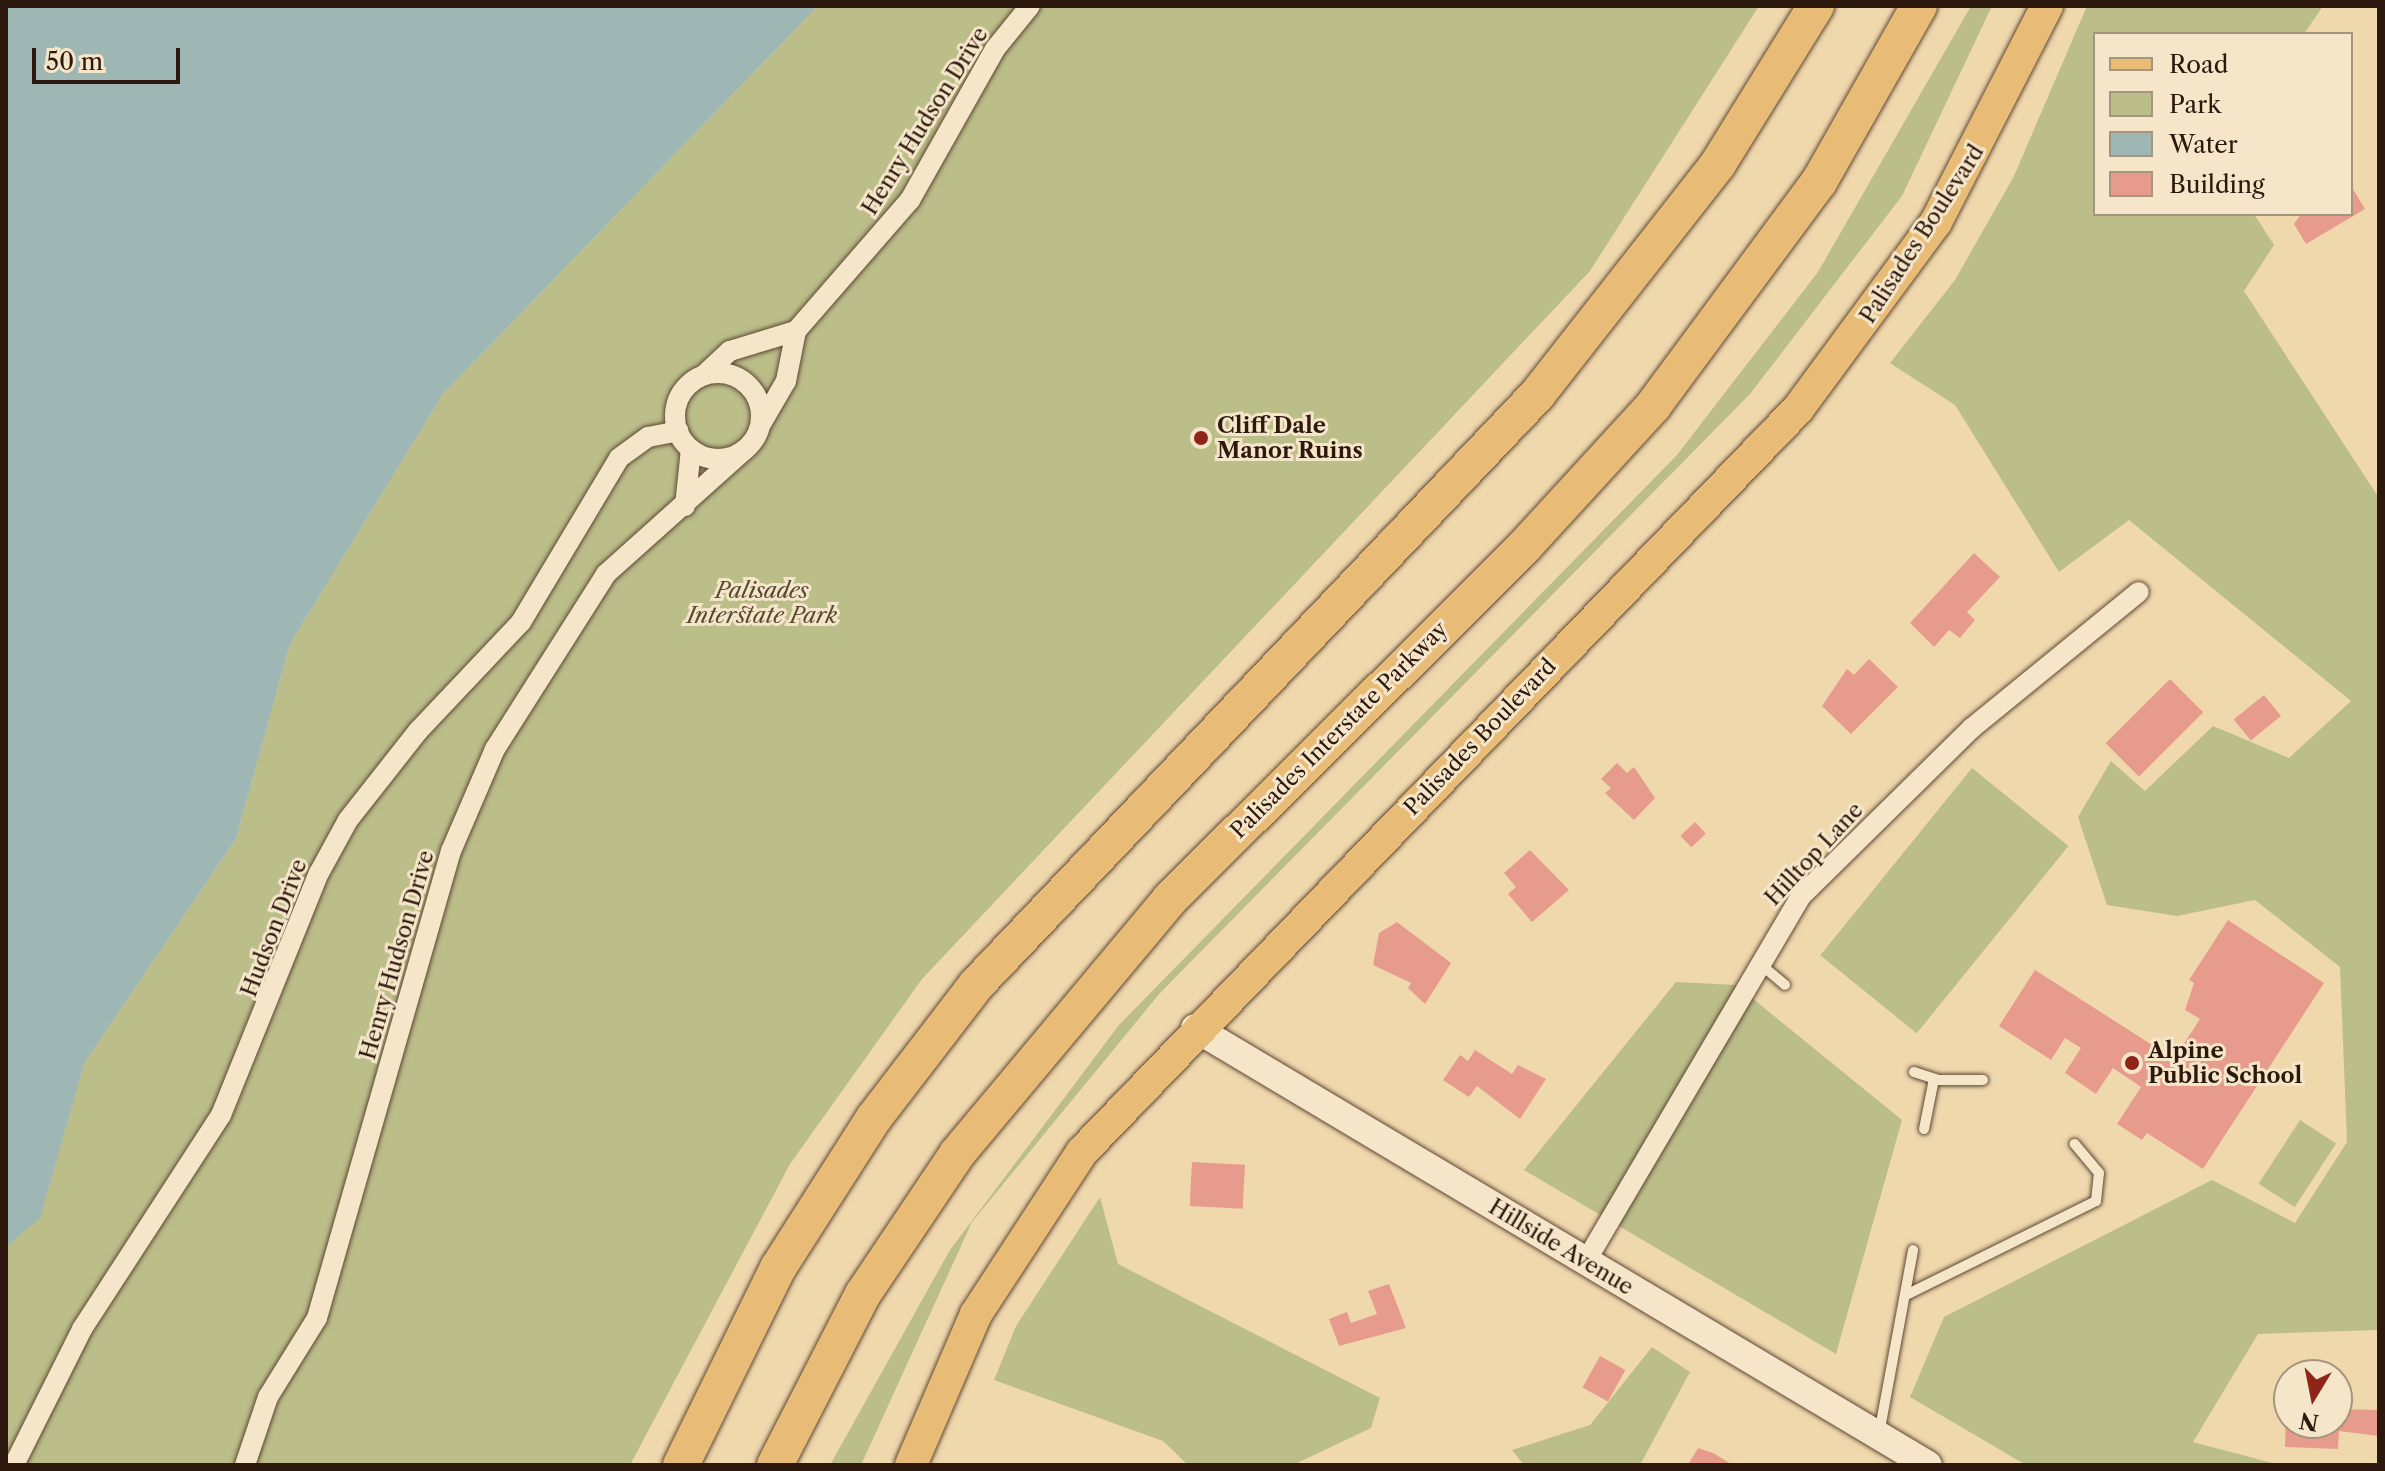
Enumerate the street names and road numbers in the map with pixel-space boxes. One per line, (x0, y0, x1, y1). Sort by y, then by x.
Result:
street label: Henry Hudson Drive (856, 22, 994, 220)
street label: Palisades Boulevard (1854, 140, 1990, 328)
street label: Palisades Interstate Parkway (1225, 616, 1453, 844)
street label: Palisades Boulevard (1398, 653, 1562, 821)
street label: Hilltop Lane (1760, 797, 1868, 911)
street label: Henry Hudson Drive (354, 847, 440, 1063)
street label: Hudson Drive (236, 855, 312, 1001)
street label: Hillside Avenue (1484, 1193, 1638, 1301)

